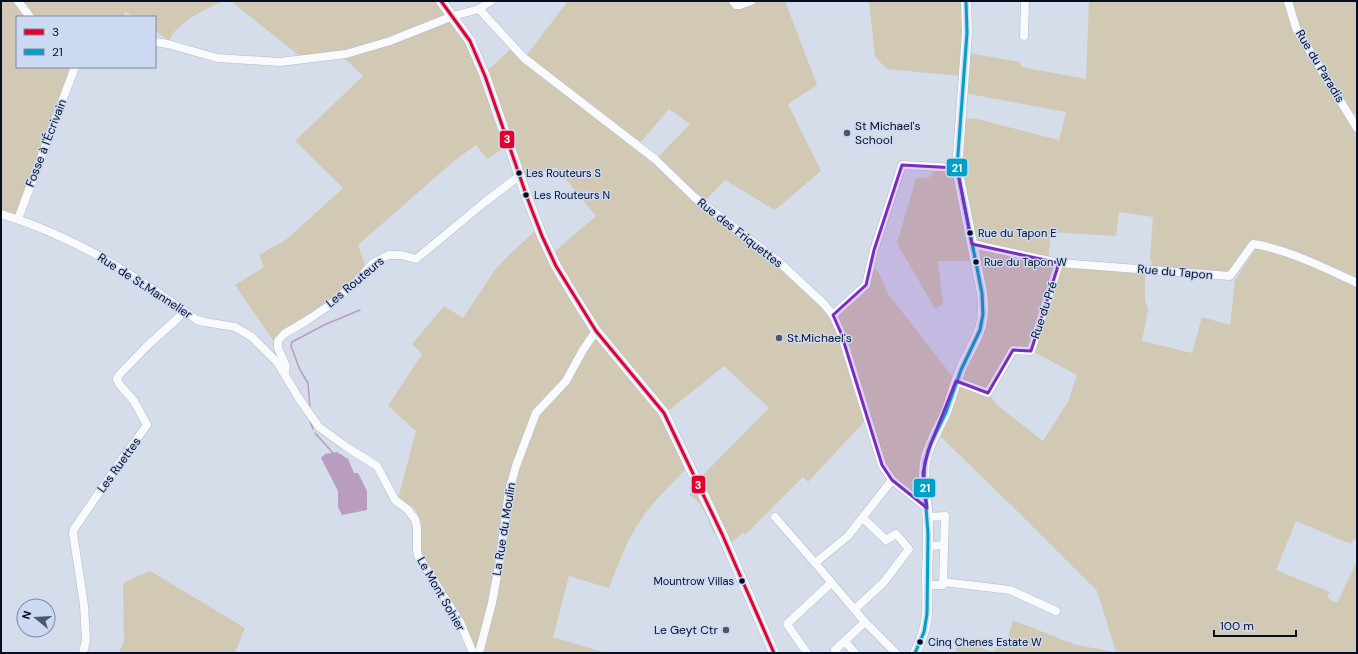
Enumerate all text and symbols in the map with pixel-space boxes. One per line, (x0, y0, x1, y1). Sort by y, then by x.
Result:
legend (16, 16, 156, 68)
text: 3 (52, 24, 59, 40)
street label: Rue du Paradis (1292, 27, 1348, 105)
text: 21 (52, 44, 63, 60)
street label: Fosse à l'Écrivain (22, 97, 70, 189)
place label: St Michael's School (855, 118, 921, 148)
marker: St Michael's School (842, 128, 852, 138)
line badge: 3 (499, 130, 515, 149)
text: 3 (504, 132, 510, 146)
line badge: 21 (946, 158, 968, 177)
text: 21 (952, 161, 962, 175)
place label: Les Routeurs S (526, 166, 601, 180)
marker: Les Routeurs S (514, 168, 524, 178)
place label: Les Routeurs N (534, 188, 610, 202)
marker: Les Routeurs N (521, 190, 531, 200)
street label: Rue des Friquettes (694, 195, 786, 271)
place label: Rue du Tapon E (978, 226, 1056, 240)
marker: Rue du Tapon E (965, 228, 975, 238)
street label: Rue de St.Mannelier (95, 249, 196, 323)
street label: Les Routeurs (322, 253, 388, 311)
place label: Rue du Tapon W (984, 255, 1067, 269)
marker: Rue du Tapon W (971, 257, 981, 267)
street label: Rue du Tapon (1137, 261, 1213, 283)
street label: Rue du Pré (1027, 279, 1061, 341)
place label: St.Michael's (787, 330, 852, 346)
marker: St.Michael's (774, 333, 784, 343)
street label: Les Ruettes (93, 434, 145, 496)
line badge: 3 (691, 475, 706, 494)
text: 3 (695, 478, 701, 492)
line badge: 21 (913, 478, 936, 498)
street label: La Rue du Moulin (489, 481, 519, 577)
text: 21 (920, 481, 930, 495)
street label: Le Mont Sohier (413, 554, 469, 635)
place label: Mountrow Villas (653, 574, 734, 588)
marker: Mountrow Villas (737, 576, 747, 586)
north arrow (16, 598, 56, 638)
text: N (19, 609, 34, 621)
scale bar (1214, 612, 1296, 638)
text: 100 m (1220, 618, 1254, 634)
place label: Le Geyt Ctr (654, 622, 719, 638)
marker: Le Geyt Ctr (721, 625, 731, 635)
place label: Cinq Chenes Estate W (928, 635, 1042, 649)
marker: Cinq Chenes Estate W (915, 637, 925, 647)

